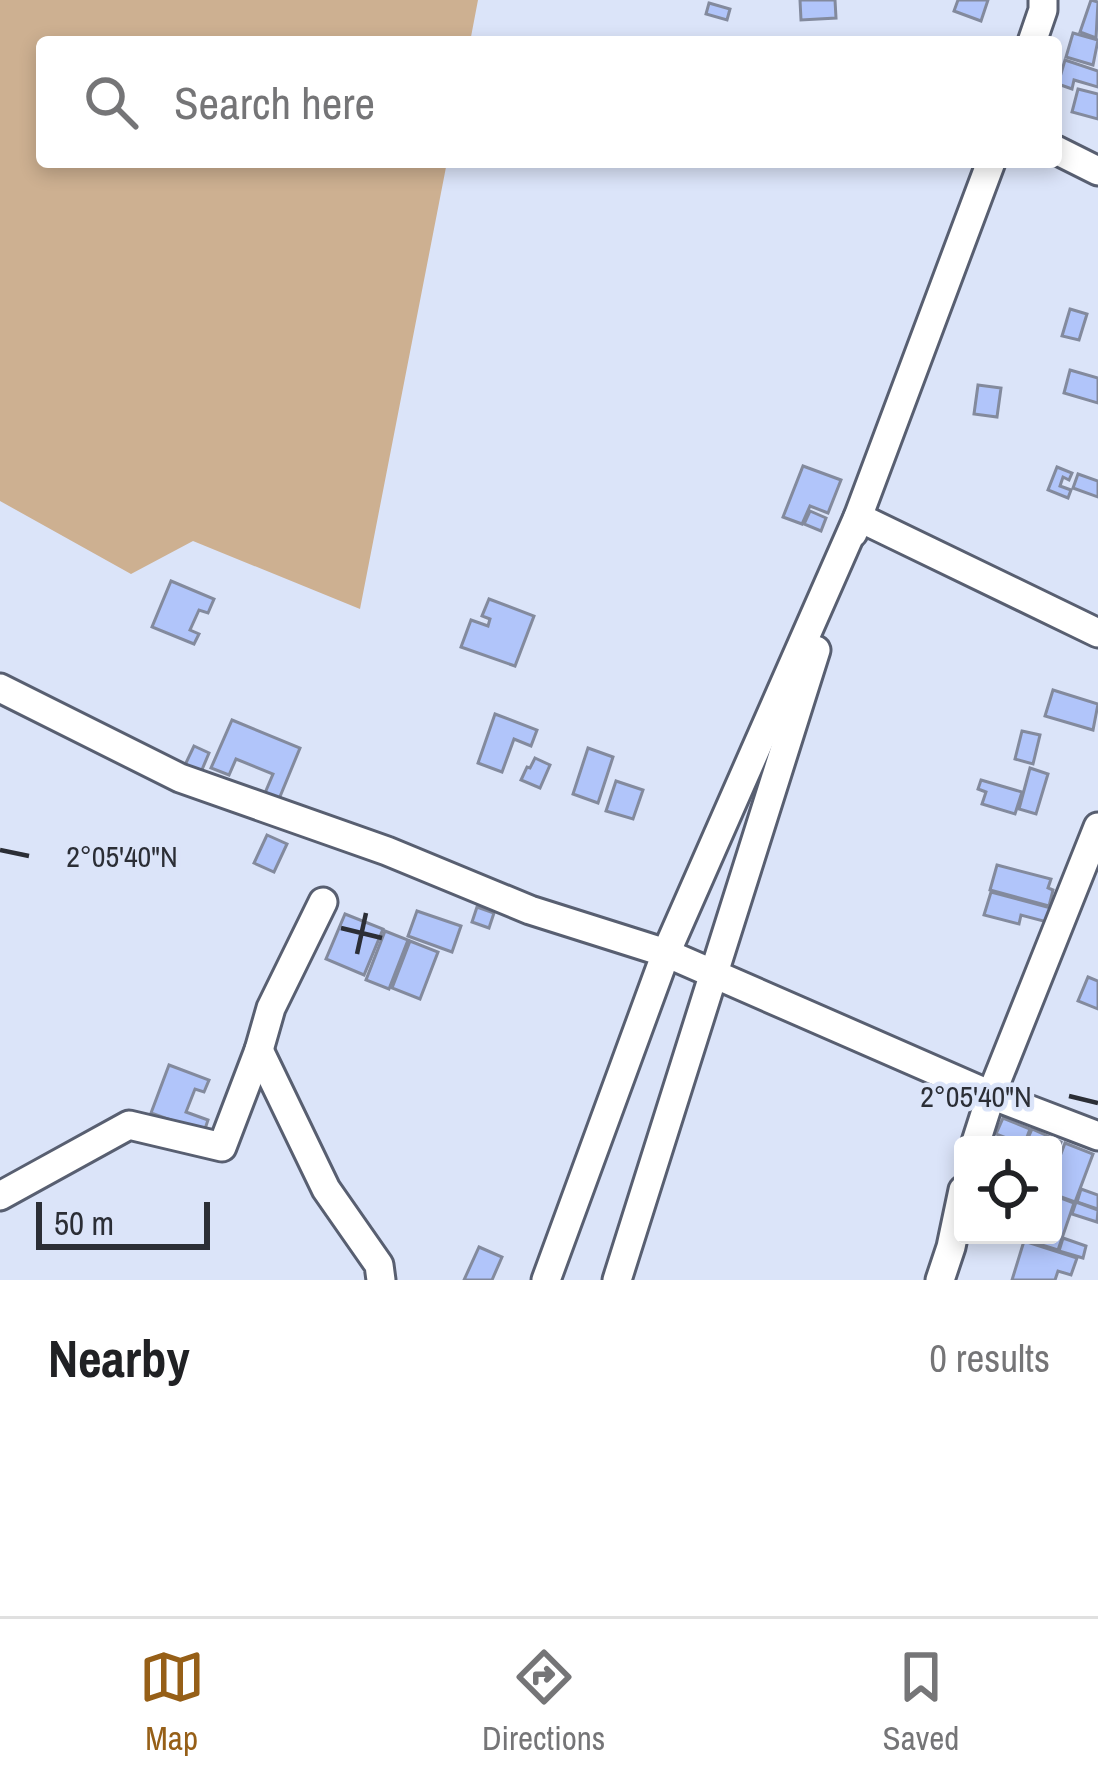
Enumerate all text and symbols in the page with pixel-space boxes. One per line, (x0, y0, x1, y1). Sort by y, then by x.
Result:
search box (36, 36, 1062, 168)
icon: search (78, 69, 144, 135)
text: Search here (174, 72, 375, 133)
text: 2°05'40"N (66, 836, 178, 876)
text: 2°05'40"N (920, 1076, 1032, 1116)
map controls (954, 1136, 1062, 1244)
button: locate (954, 1136, 1062, 1244)
scale bar (36, 1196, 210, 1249)
text: 50 m (54, 1201, 114, 1245)
text: Nearby (48, 1324, 190, 1393)
text: 0 results (929, 1332, 1050, 1384)
tab: Map (139, 1644, 205, 1760)
tab: Directions (482, 1644, 605, 1760)
tab: Saved (883, 1644, 959, 1760)

